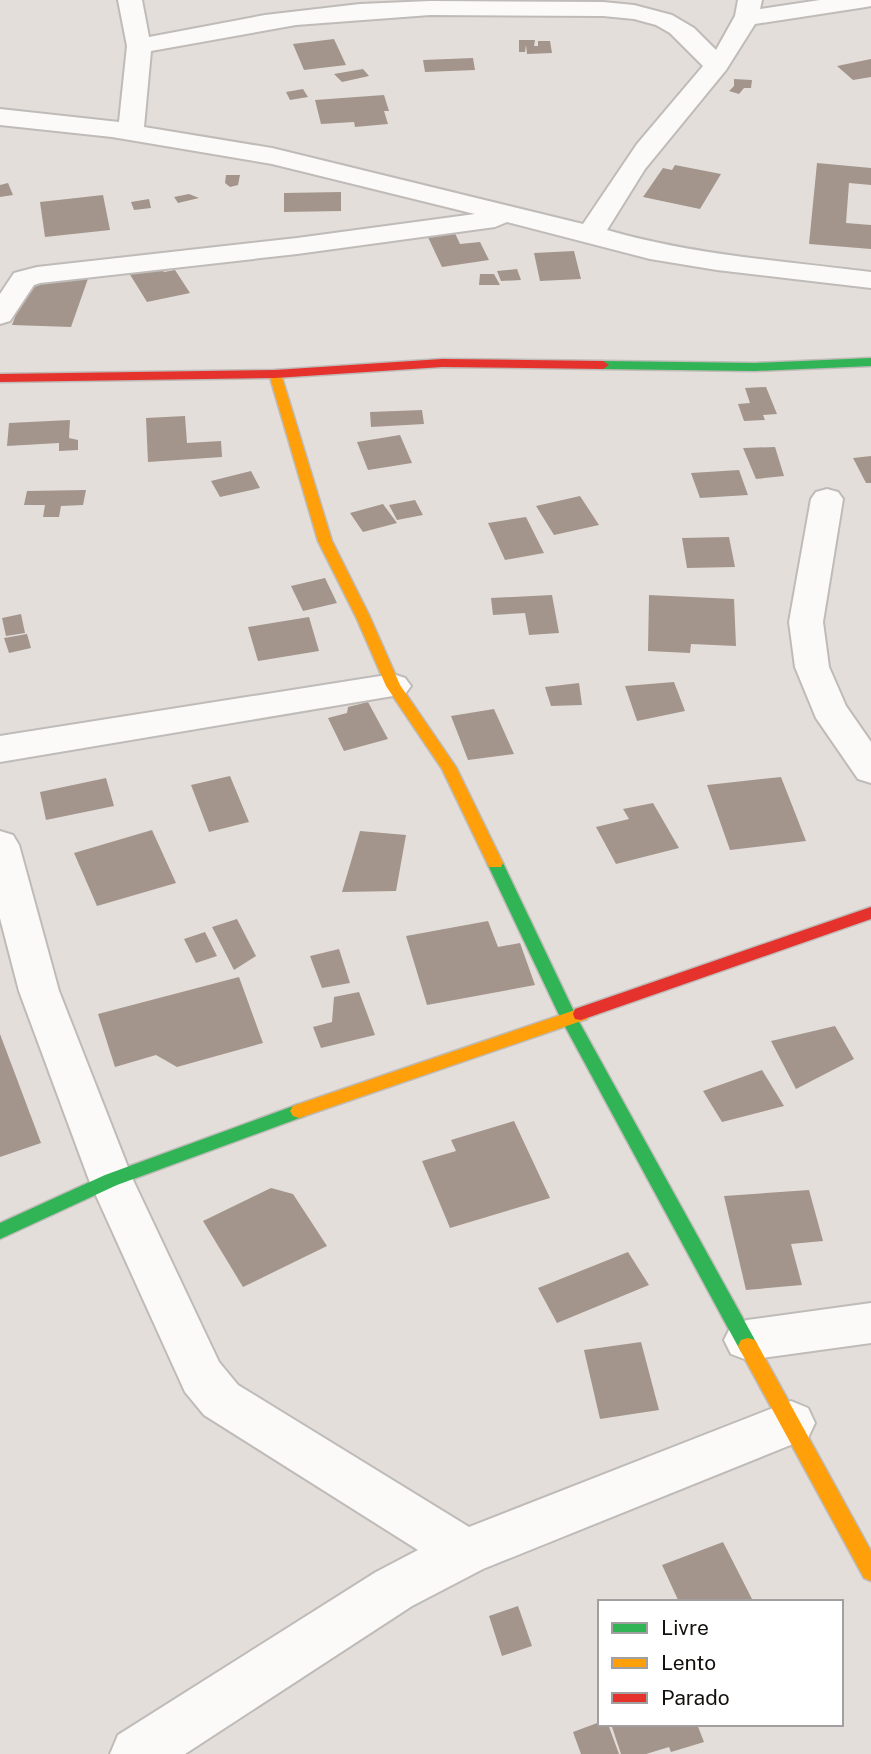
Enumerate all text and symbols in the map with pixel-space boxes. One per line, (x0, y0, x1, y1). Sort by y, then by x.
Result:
legend (598, 1600, 843, 1726)
text: Livre (661, 1615, 709, 1640)
text: Lento (661, 1650, 716, 1675)
text: Parado (661, 1685, 730, 1710)

